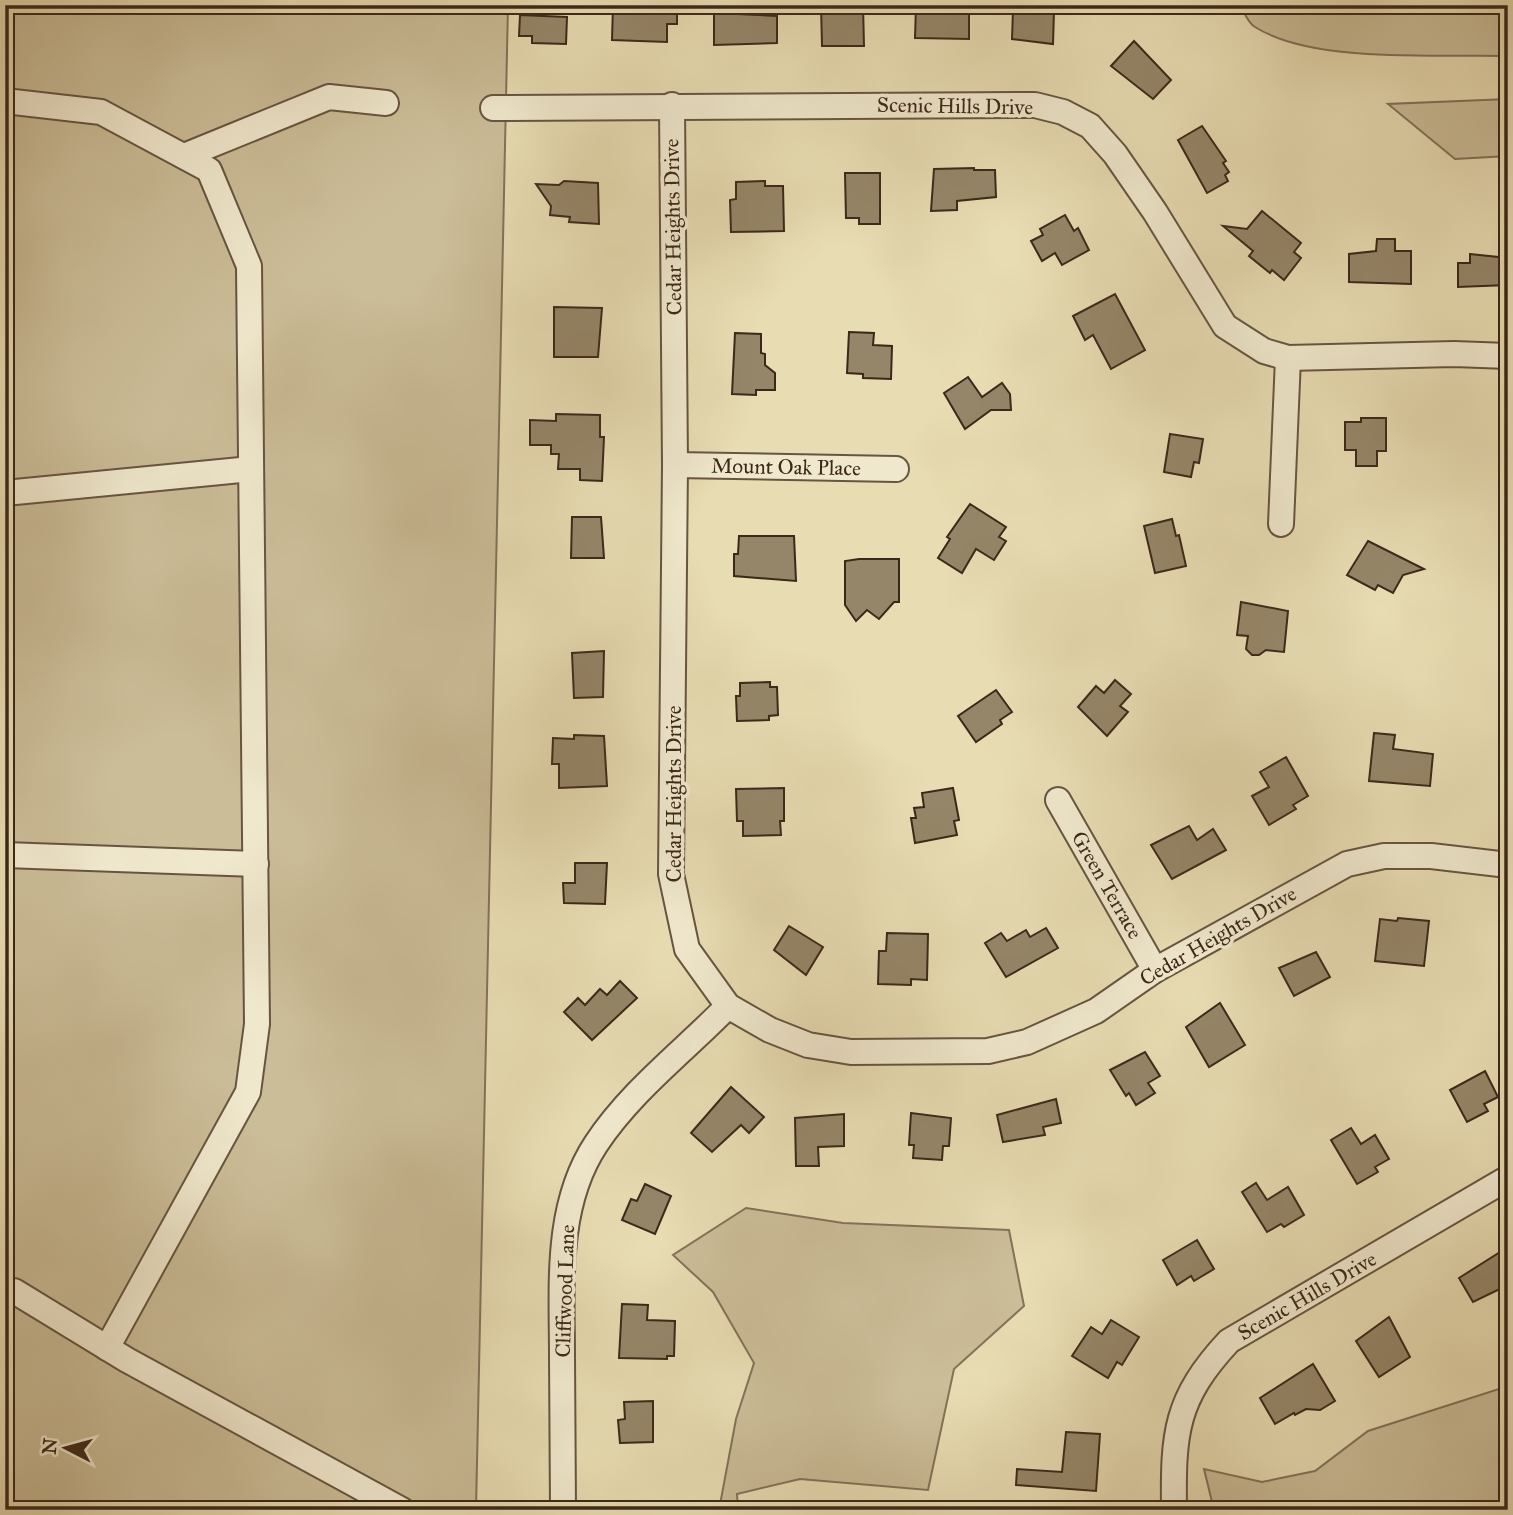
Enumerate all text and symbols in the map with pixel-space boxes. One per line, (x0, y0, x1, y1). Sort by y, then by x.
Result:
street label: Scenic Hills Drive (877, 92, 1034, 120)
street label: Cedar Heights Drive (658, 138, 688, 316)
street label: Mount Oak Place (711, 453, 861, 481)
street label: Cedar Heights Drive (661, 705, 687, 882)
street label: Green Terrace (1066, 826, 1148, 944)
street label: Cedar Heights Drive (1135, 880, 1301, 991)
street label: Cliffwood Lane (550, 1224, 580, 1358)
street label: Scenic Hills Drive (1233, 1246, 1381, 1346)
north arrow (32, 1414, 102, 1484)
text: N (37, 1437, 62, 1455)

